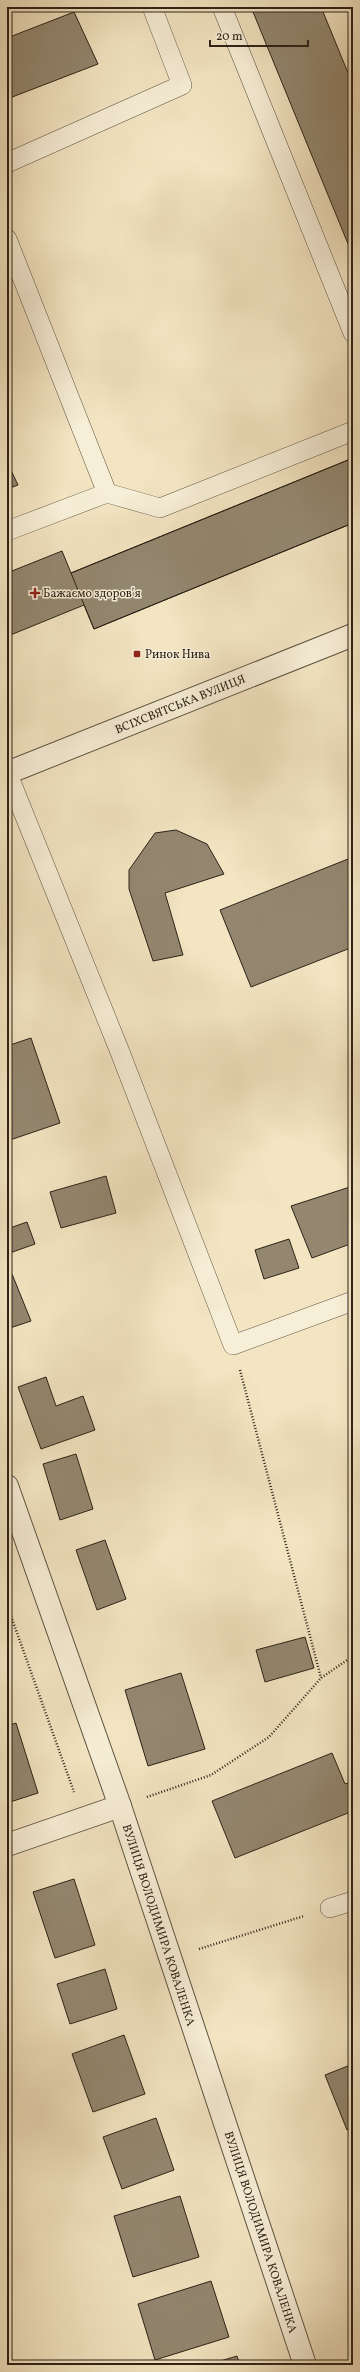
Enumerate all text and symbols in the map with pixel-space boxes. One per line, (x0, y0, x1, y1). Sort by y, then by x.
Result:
scale bar (210, 22, 308, 48)
text: 20 m (216, 29, 243, 45)
place label: Бажаємо здоровʼя (43, 586, 141, 602)
marker: Бажаємо здоровʼя (30, 588, 40, 598)
place label: Ринок Нива (145, 647, 210, 663)
marker: Ринок Нива (132, 649, 142, 659)
street label: ВСІХСВЯТСЬКА ВУЛИЦЯ (113, 671, 248, 738)
street label: ВУЛИЦЯ ВОЛОДИМИРА КОВАЛЕНКА (118, 1822, 198, 2029)
street label: ВУЛИЦЯ ВОЛОДИМИРА КОВАЛЕНКА (220, 2129, 300, 2336)

